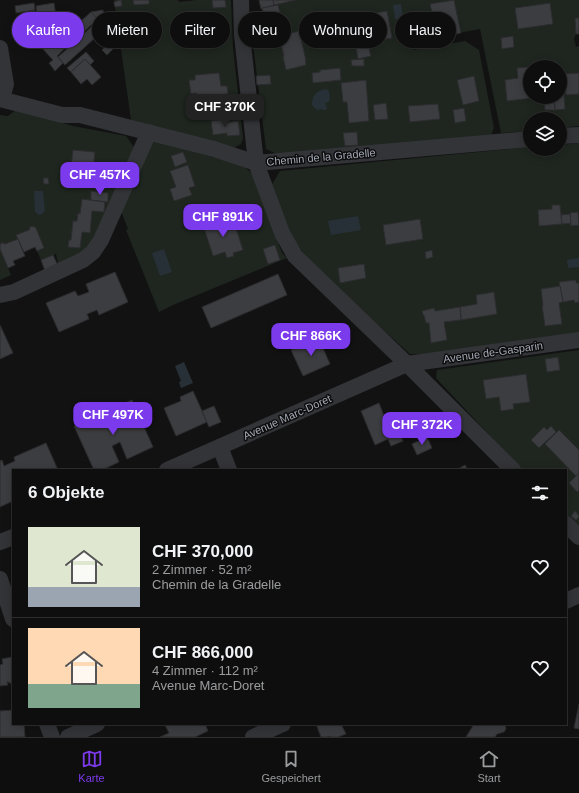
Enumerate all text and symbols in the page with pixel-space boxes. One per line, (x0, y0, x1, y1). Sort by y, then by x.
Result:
chip: Kaufen (12, 12, 84, 48)
chip: Mieten (92, 12, 162, 48)
chip: Filter (170, 12, 230, 48)
chip: Neu (238, 12, 291, 48)
chip: Wohnung (299, 12, 387, 48)
chip: Haus (395, 12, 456, 48)
map controls (523, 60, 567, 156)
button: locate (523, 60, 567, 104)
pin: CHF 370K (184, 94, 266, 128)
text: CHF 370K (194, 99, 256, 114)
button: layers (523, 112, 567, 156)
street label: Chemin de la Gradelle (266, 146, 376, 168)
pin: CHF 457K (59, 162, 141, 196)
text: CHF 457K (69, 167, 131, 182)
pin: CHF 891K (182, 204, 264, 238)
text: CHF 891K (192, 209, 254, 224)
pin: CHF 866K (270, 323, 352, 357)
text: CHF 866K (280, 328, 342, 343)
street label: Avenue de-Gasparin (442, 339, 544, 365)
street label: Avenue Marc-Doret (241, 392, 333, 442)
pin: CHF 497K (72, 402, 154, 436)
text: CHF 497K (82, 407, 144, 422)
pin: CHF 372K (381, 412, 463, 446)
text: CHF 372K (391, 417, 453, 432)
icon: filters (529, 482, 551, 504)
text: 6 Objekte (28, 483, 105, 502)
text: CHF 370,000 (152, 542, 253, 561)
icon: home (60, 543, 108, 591)
icon: heart (529, 556, 551, 578)
text: 2 Zimmer · 52 m² (152, 562, 252, 577)
text: Chemin de la Gradelle (152, 577, 281, 592)
text: CHF 866,000 (152, 643, 253, 662)
icon: home (60, 644, 108, 692)
icon: heart (529, 657, 551, 679)
text: 4 Zimmer · 112 m² (152, 663, 258, 678)
text: Avenue Marc-Doret (152, 678, 264, 693)
tab: Karte (78, 748, 105, 784)
tab: Gespeichert (261, 748, 321, 784)
tab: Start (477, 748, 501, 784)

